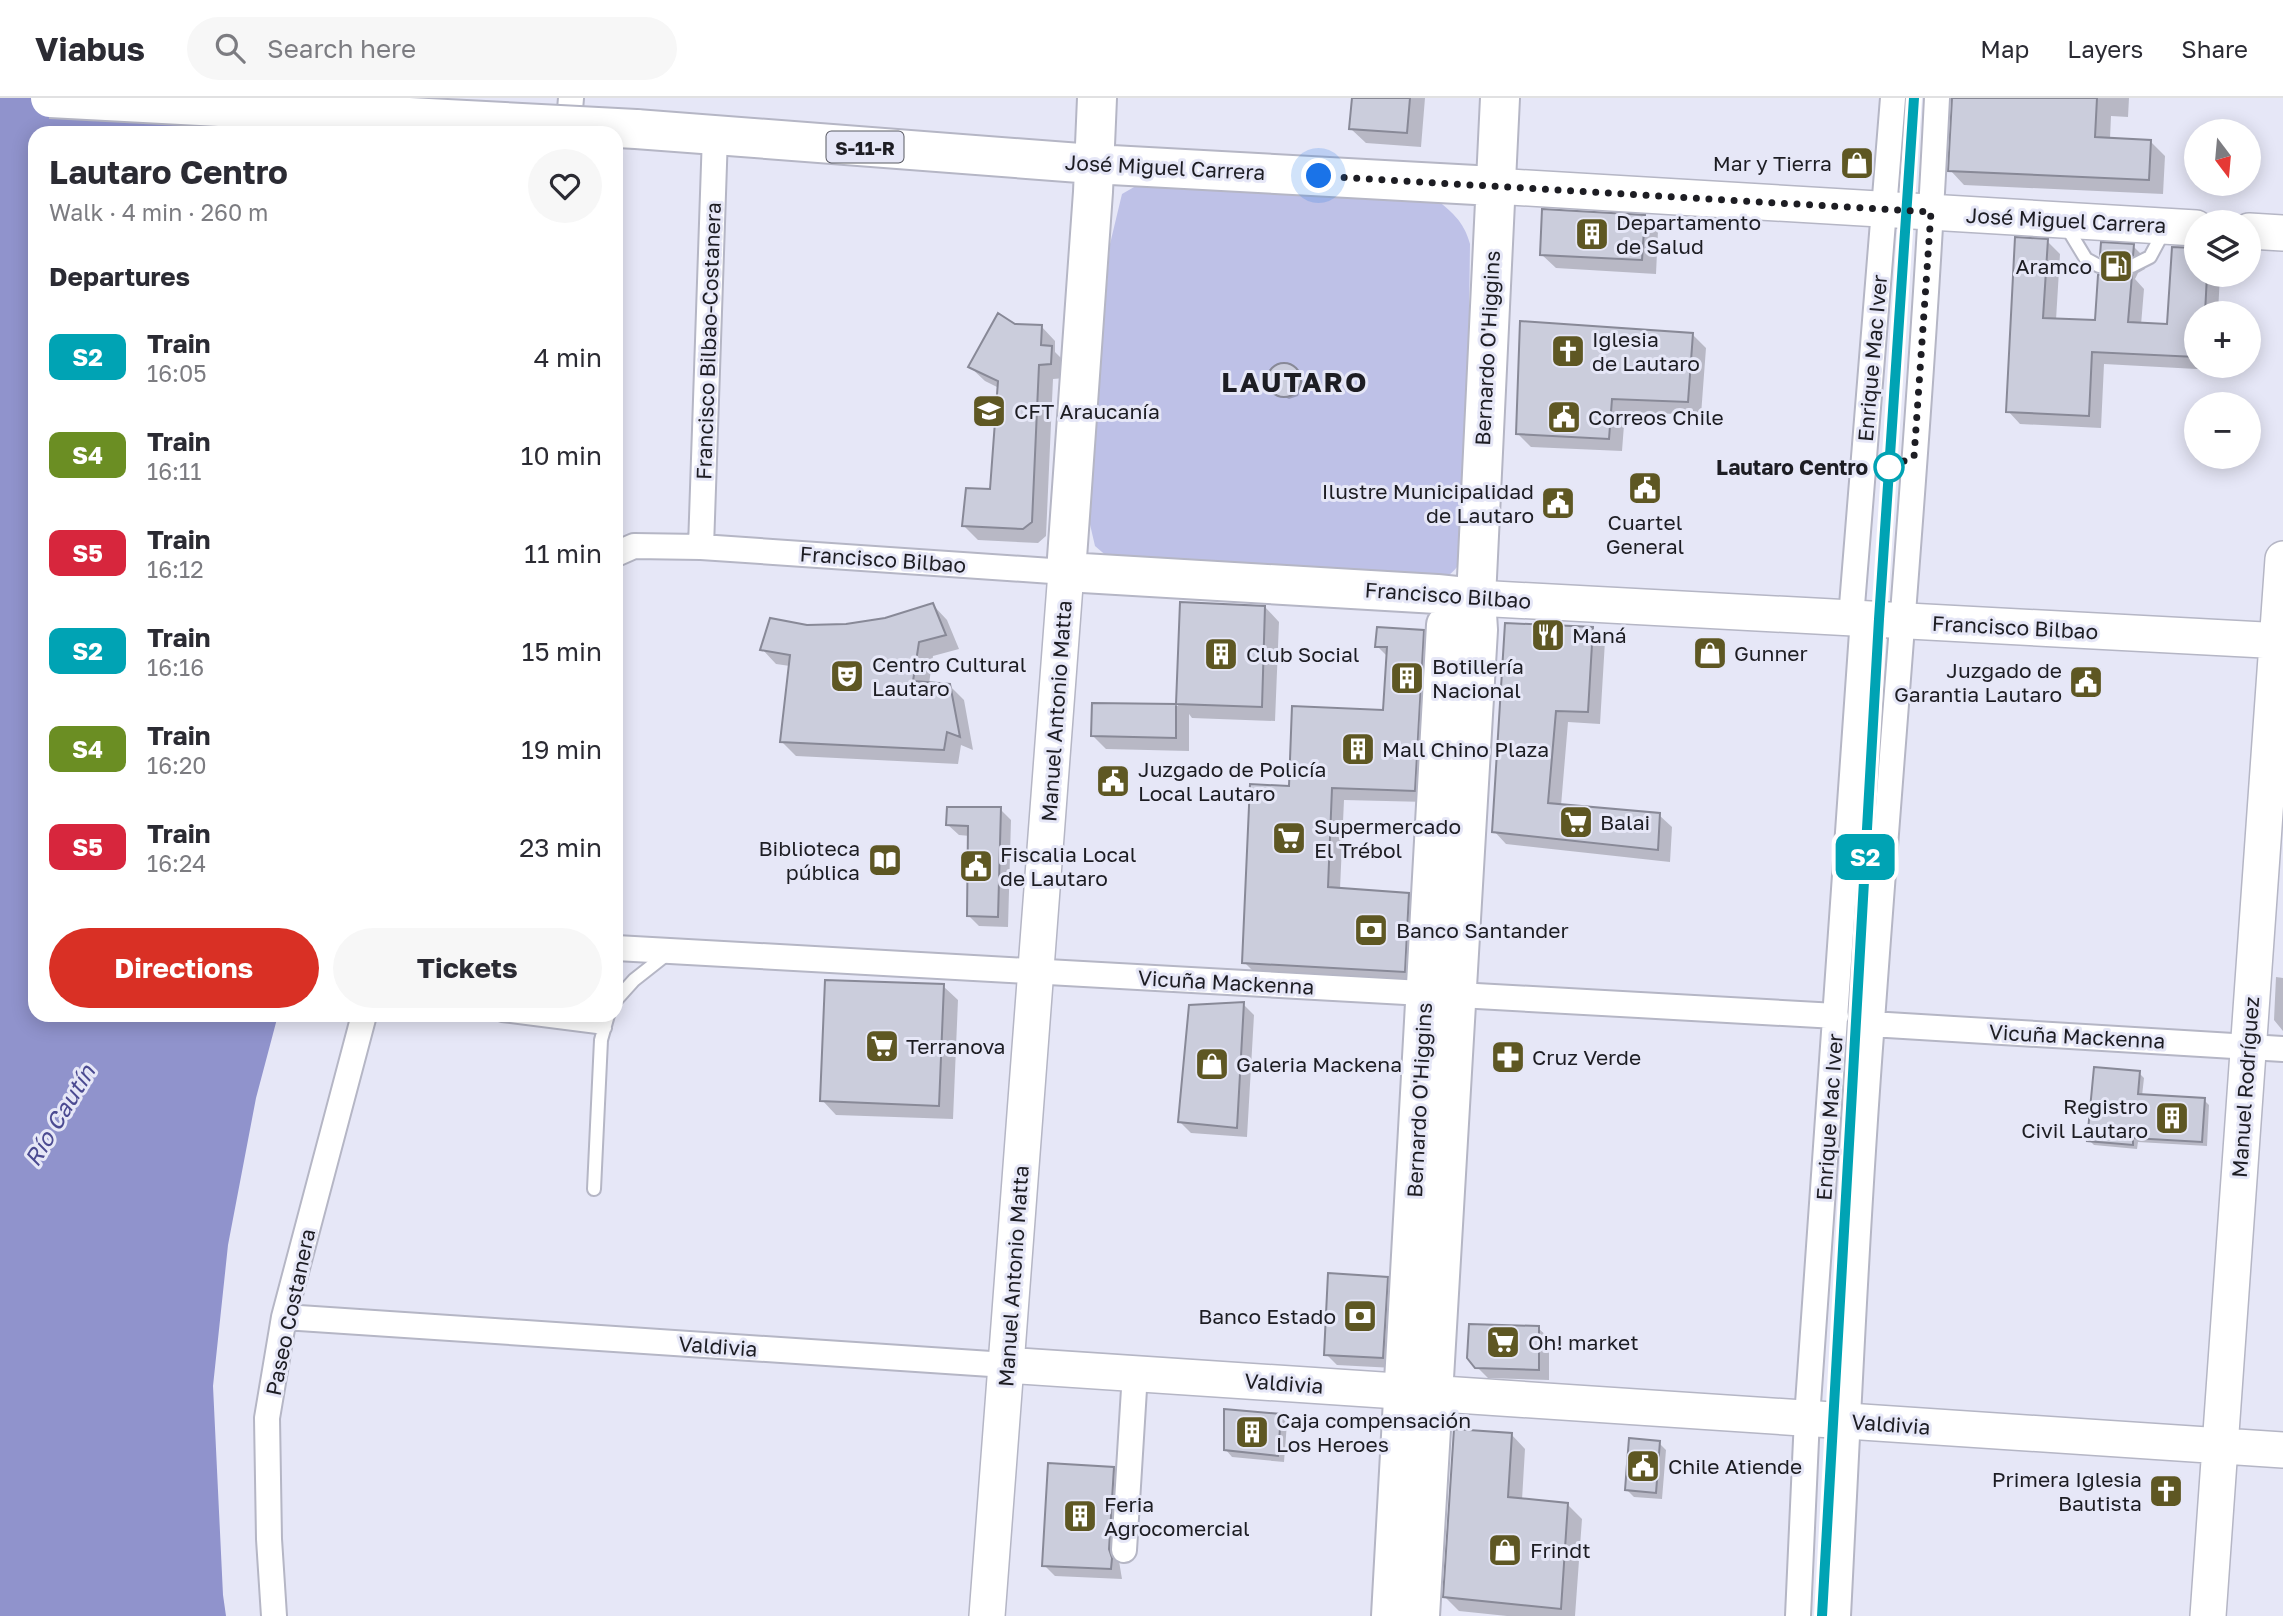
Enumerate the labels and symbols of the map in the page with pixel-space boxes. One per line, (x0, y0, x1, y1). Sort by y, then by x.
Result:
north arrow (2184, 119, 2261, 196)
road number: S-11-R (826, 132, 903, 162)
shop icon: Mar y Tierra (1838, 144, 1876, 182)
street label: José Miguel Carrera (1064, 149, 1266, 185)
place label: Mar y Tierra (1713, 150, 1832, 176)
your location (1301, 158, 1336, 193)
street label: Francisco Bilbao-Costanera (690, 202, 726, 480)
street label: José Miguel Carrera (1965, 202, 2167, 238)
place label: Departamento de Salud (1616, 209, 1761, 259)
building icon: Departamento de Salud (1573, 215, 1611, 253)
fuel station icon: Aramco (2097, 247, 2135, 285)
street label: Bernardo O'Higgins (1469, 250, 1505, 446)
place label: Aramco (2015, 253, 2092, 279)
street label: Enrique Mac Iver (1852, 273, 1892, 443)
place label: Iglesia de Lautaro (1592, 326, 1700, 376)
church icon: Iglesia de Lautaro (1549, 332, 1587, 370)
district label: LAUTARO (1221, 365, 1369, 398)
school or university icon: CFT Araucanía (970, 392, 1008, 430)
place label: CFT Araucanía (1014, 398, 1160, 424)
public building icon: Correos Chile (1545, 398, 1583, 436)
place label: Correos Chile (1588, 404, 1724, 430)
marker: Lautaro Centro (1874, 452, 1904, 482)
place label: Lautaro Centro (1716, 454, 1868, 480)
public building icon: Cuartel General (1626, 469, 1664, 507)
place label: Ilustre Municipalidad de Lautaro (1322, 478, 1534, 528)
public building icon: Ilustre Municipalidad de Lautaro (1539, 484, 1577, 522)
place label: Cuartel General (1606, 509, 1684, 559)
street label: Francisco Bilbao (799, 540, 967, 578)
street label: Francisco Bilbao (1364, 576, 1532, 614)
street label: Manuel Antonio Matta (1035, 599, 1077, 823)
street label: Francisco Bilbao (1931, 610, 2099, 644)
restaurant icon: Maná (1529, 616, 1567, 654)
place label: Maná (1572, 622, 1627, 648)
shop icon: Gunner (1691, 634, 1729, 672)
building icon: Club Social (1202, 635, 1240, 673)
place label: Gunner (1734, 640, 1808, 666)
place label: Club Social (1246, 641, 1360, 667)
place label: Centro Cultural Lautaro (872, 651, 1026, 701)
place label: Botillería Nacional (1432, 653, 1524, 703)
theatre icon: Centro Cultural Lautaro (828, 657, 866, 695)
place label: Juzgado de Garantia Lautaro (1894, 657, 2062, 707)
building icon: Botillería Nacional (1388, 659, 1426, 697)
public building icon: Juzgado de Garantia Lautaro (2067, 663, 2105, 701)
building icon: Mall Chino Plaza (1339, 730, 1377, 768)
place label: Mall Chino Plaza (1382, 736, 1549, 762)
place label: Juzgado de Policía Local Lautaro (1138, 756, 1326, 806)
public building icon: Juzgado de Policía Local Lautaro (1094, 762, 1132, 800)
supermarket icon: Balai (1557, 803, 1595, 841)
place label: Balai (1600, 809, 1650, 835)
place label: Supermercado El Trébol (1314, 813, 1461, 863)
supermarket icon: Supermercado El Trébol (1270, 819, 1308, 857)
line badge: S2 (1834, 834, 1896, 880)
place label: Biblioteca pública (759, 835, 860, 885)
library icon: Biblioteca pública (866, 841, 904, 879)
place label: Fiscalia Local de Lautaro (1000, 841, 1136, 891)
public building icon: Fiscalia Local de Lautaro (957, 847, 995, 885)
bank icon: Banco Santander (1352, 911, 1390, 949)
place label: Banco Santander (1396, 917, 1569, 943)
street label: Vicuña Mackenna (1137, 964, 1315, 1000)
street label: Manuel Rodríguez (2226, 996, 2264, 1178)
street label: Bernardo O'Higgins (1401, 1002, 1437, 1198)
street label: Vicuña Mackenna (1988, 1018, 2166, 1054)
supermarket icon: Terranova (863, 1027, 901, 1065)
place label: Terranova (906, 1033, 1005, 1059)
street label: Enrique Mac Iver (1810, 1033, 1848, 1201)
pharmacy icon: Cruz Verde (1489, 1038, 1527, 1076)
place label: Cruz Verde (1532, 1044, 1641, 1070)
shop icon: Galeria Mackena (1193, 1045, 1231, 1083)
place label: Galeria Mackena (1236, 1051, 1402, 1077)
water label: Río Cautín (18, 1058, 101, 1171)
place label: Registro Civil Lautaro (2021, 1093, 2148, 1143)
building icon: Registro Civil Lautaro (2153, 1099, 2191, 1137)
street label: Manuel Antonio Matta (992, 1164, 1034, 1388)
street label: Paseo Costanera (260, 1226, 320, 1398)
bank icon: Banco Estado (1341, 1297, 1379, 1335)
place label: Banco Estado (1198, 1303, 1336, 1329)
supermarket icon: Oh! market (1484, 1323, 1522, 1361)
place label: Oh! market (1528, 1329, 1639, 1355)
street label: Valdivia (678, 1330, 758, 1362)
street label: Valdivia (1244, 1367, 1324, 1399)
place label: Caja compensación Los Heroes (1276, 1407, 1471, 1457)
street label: Valdivia (1851, 1408, 1931, 1440)
building icon: Caja compensación Los Heroes (1233, 1413, 1271, 1451)
public building icon: Chile Atiende (1624, 1447, 1662, 1485)
place label: Chile Atiende (1668, 1453, 1802, 1479)
place label: Primera Iglesia Bautista (1992, 1466, 2142, 1516)
church icon: Primera Iglesia Bautista (2147, 1472, 2185, 1510)
place label: Feria Agrocomercial (1104, 1491, 1250, 1541)
building icon: Feria Agrocomercial (1061, 1497, 1099, 1535)
shop icon: Frindt (1486, 1531, 1524, 1569)
place label: Frindt (1530, 1537, 1591, 1563)

